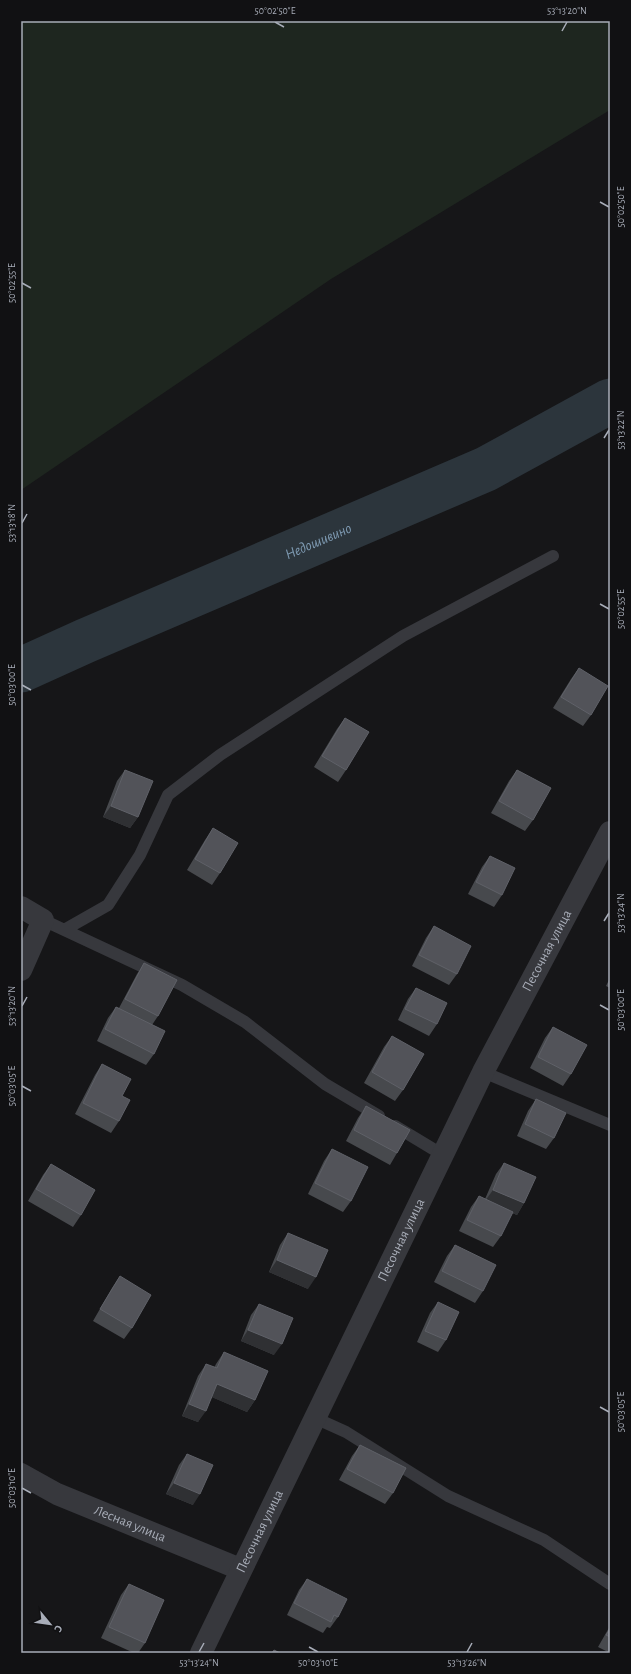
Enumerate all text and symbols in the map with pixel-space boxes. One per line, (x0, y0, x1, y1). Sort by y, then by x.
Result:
text: 50°02'50"E (255, 6, 296, 16)
text: 53°13'20"N (547, 6, 587, 16)
text: 50°02'50"E (616, 186, 626, 227)
text: 50°02'55"E (7, 263, 17, 303)
text: 53°13'22"N (616, 410, 626, 450)
text: 53°13'18"N (7, 504, 17, 542)
water label: Недошивино (283, 520, 353, 562)
text: 50°02'55"E (616, 589, 626, 629)
text: 50°03'00"E (7, 664, 17, 706)
text: 53°13'24"N (616, 893, 626, 933)
street label: Песочная улица (520, 907, 575, 994)
text: 53°13'20"N (7, 986, 17, 1026)
text: 50°03'00"E (616, 989, 626, 1031)
text: 50°03'05"E (7, 1066, 17, 1106)
street label: Песочная улица (375, 1196, 428, 1284)
text: 50°03'05"E (616, 1392, 626, 1432)
text: 50°03'10"E (7, 1468, 17, 1508)
street label: Песочная улица (234, 1487, 286, 1575)
street label: Лесная улица (92, 1503, 168, 1545)
north arrow (30, 1604, 70, 1644)
text: С (52, 1623, 65, 1634)
text: 53°13'24"N (179, 1658, 219, 1668)
text: 50°03'10"E (298, 1658, 338, 1668)
text: 53°13'26"N (447, 1658, 487, 1668)

